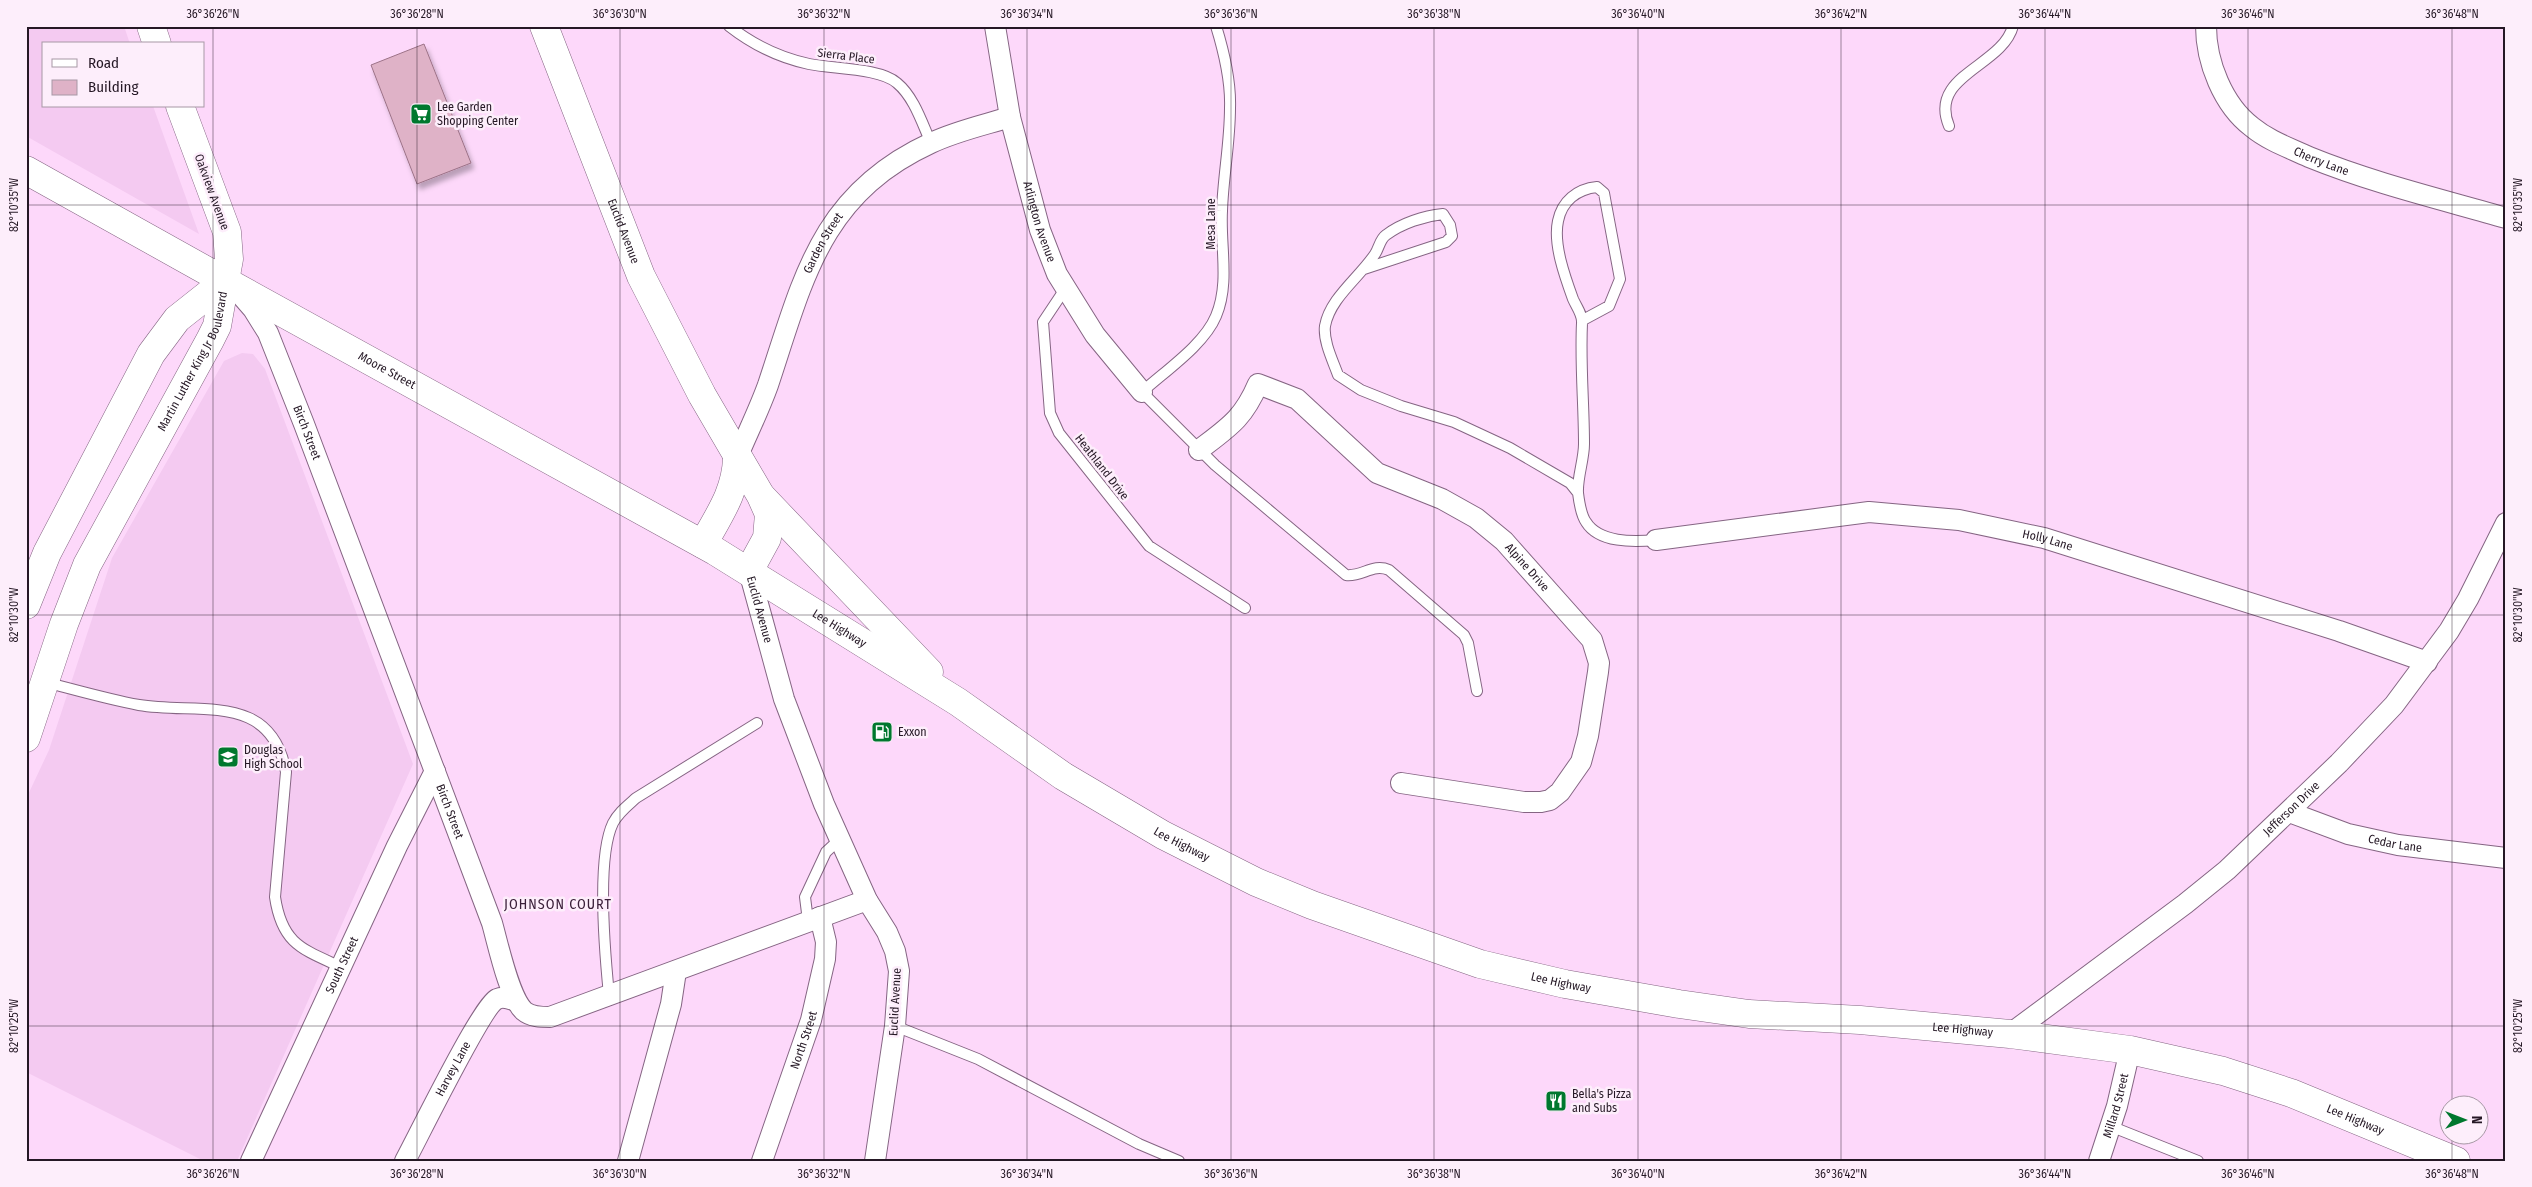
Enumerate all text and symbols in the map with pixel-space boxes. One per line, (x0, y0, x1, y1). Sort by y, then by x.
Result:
text: 36°36'26"N (186, 7, 240, 21)
text: 36°36'28"N (390, 7, 444, 21)
text: 36°36'30"N (593, 7, 647, 21)
text: 36°36'32"N (798, 7, 850, 21)
text: 36°36'34"N (1001, 7, 1053, 21)
text: 36°36'36"N (1204, 7, 1258, 21)
text: 36°36'38"N (1407, 7, 1461, 21)
text: 36°36'40"N (1611, 7, 1665, 21)
text: 36°36'42"N (1815, 7, 1867, 21)
text: 36°36'44"N (2019, 7, 2071, 21)
text: 36°36'46"N (2221, 7, 2275, 21)
text: 36°36'48"N (2425, 7, 2479, 21)
legend (42, 42, 205, 108)
street label: Sierra Place (817, 46, 876, 66)
text: Road (88, 54, 119, 72)
text: Building (88, 78, 139, 96)
place label: Lee Garden Shopping Center (437, 100, 519, 128)
supermarket icon: Lee Garden Shopping Center (409, 102, 433, 126)
street label: Cherry Lane (2291, 144, 2351, 178)
street label: Oakview Avenue (192, 152, 232, 232)
text: 82°10'35"W (7, 178, 21, 232)
text: 82°10'35"W (2511, 178, 2525, 232)
street label: Arlington Avenue (1020, 180, 1059, 264)
street label: Euclid Avenue (605, 197, 643, 266)
street label: Mesa Lane (1204, 198, 1218, 250)
street label: Garden Street (801, 210, 846, 276)
street label: Martin Luther King Jr Boulevard (155, 290, 230, 433)
street label: Moore Street (356, 349, 418, 392)
street label: Birch Street (290, 403, 324, 462)
street label: Heathland Drive (1072, 431, 1132, 503)
street label: Holly Lane (2021, 527, 2074, 554)
street label: Alpine Drive (1502, 540, 1552, 594)
street label: Euclid Avenue (744, 575, 775, 644)
text: 82°10'30"W (7, 587, 21, 643)
text: 82°10'30"W (2511, 587, 2525, 643)
street label: Lee Highway (810, 606, 870, 651)
fuel station icon: Exxon (870, 720, 894, 744)
place label: Exxon (898, 725, 927, 739)
place label: Douglas High School (244, 743, 302, 771)
school or university icon: Douglas High School (216, 745, 240, 769)
street label: Jefferson Drive (2260, 778, 2322, 839)
street label: Birch Street (433, 782, 467, 841)
street label: Lee Highway (1151, 824, 1213, 865)
street label: Cedar Lane (2367, 832, 2423, 855)
district label: JOHNSON COURT (504, 896, 612, 913)
street label: South Street (323, 934, 361, 996)
street label: Euclid Avenue (886, 967, 904, 1037)
street label: Lee Highway (1530, 969, 1593, 996)
text: 82°10'25"W (7, 999, 21, 1053)
text: 82°10'25"W (2511, 999, 2525, 1053)
street label: North Street (787, 1010, 820, 1071)
street label: Lee Highway (1932, 1020, 1994, 1039)
street label: Harvey Lane (433, 1039, 474, 1099)
street label: Millard Street (2100, 1072, 2131, 1140)
place label: Bella's Pizza and Subs (1572, 1087, 1631, 1115)
restaurant icon: Bella's Pizza and Subs (1544, 1089, 1568, 1113)
north arrow (2440, 1094, 2490, 1144)
street label: Lee Highway (2325, 1101, 2387, 1138)
text: N (2468, 1116, 2485, 1124)
text: 36°36'26"N (186, 1167, 240, 1181)
text: 36°36'28"N (390, 1167, 444, 1181)
text: 36°36'30"N (593, 1167, 647, 1181)
text: 36°36'32"N (798, 1167, 850, 1181)
text: 36°36'34"N (1001, 1167, 1053, 1181)
text: 36°36'36"N (1204, 1167, 1258, 1181)
text: 36°36'38"N (1407, 1167, 1461, 1181)
text: 36°36'40"N (1611, 1167, 1665, 1181)
text: 36°36'42"N (1815, 1167, 1867, 1181)
text: 36°36'44"N (2019, 1167, 2071, 1181)
text: 36°36'46"N (2221, 1167, 2275, 1181)
text: 36°36'48"N (2425, 1167, 2479, 1181)

